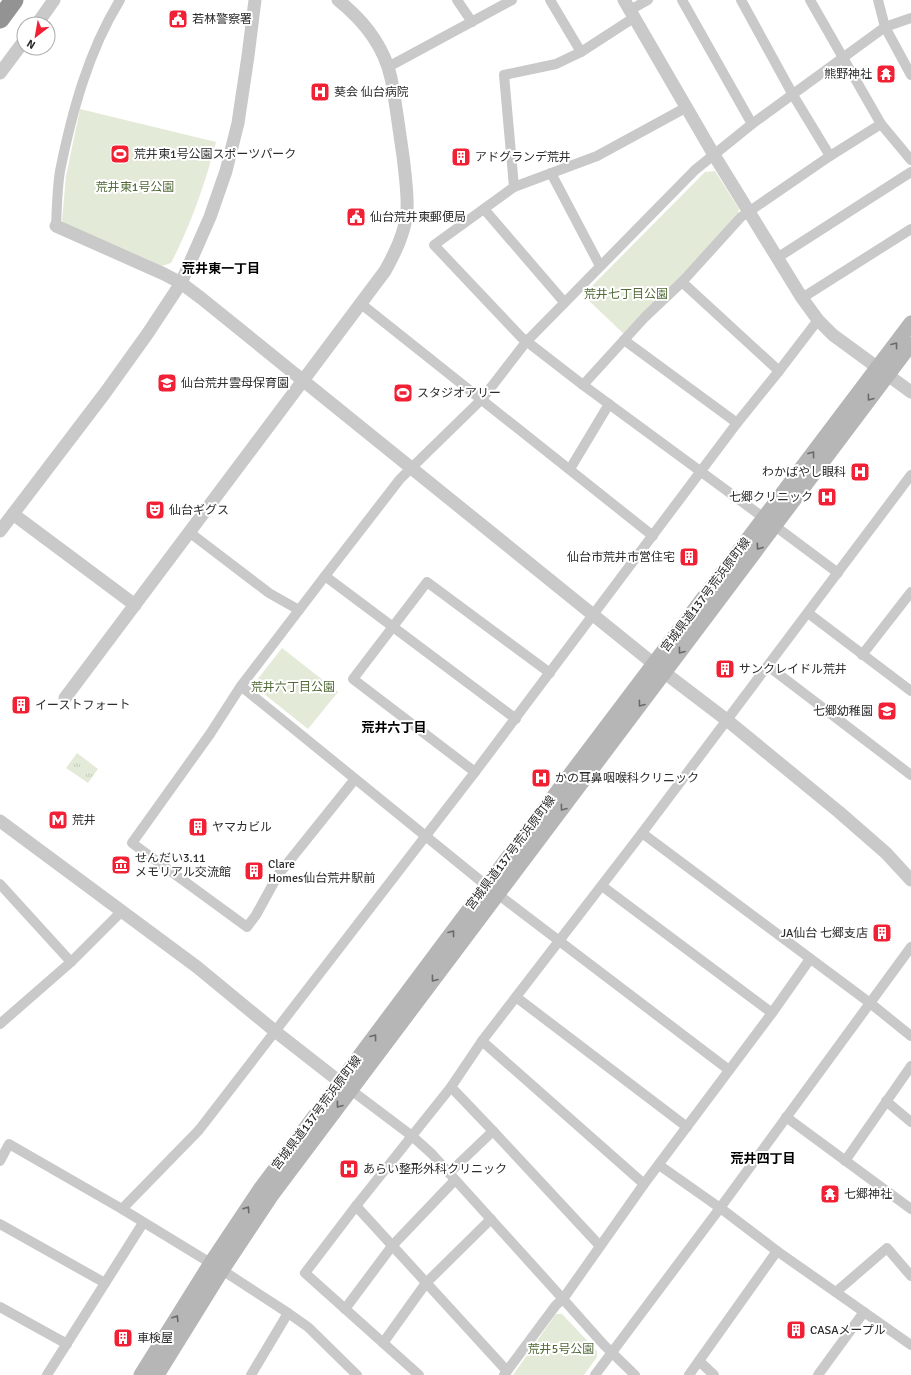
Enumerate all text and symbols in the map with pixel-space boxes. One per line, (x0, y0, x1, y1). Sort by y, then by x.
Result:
public building icon: 若林警察署 (167, 8, 189, 30)
place label: 若林警察署 (192, 12, 252, 27)
north arrow (16, 16, 56, 56)
text: N (24, 37, 38, 52)
temple icon: 熊野神社 (875, 63, 897, 85)
place label: 熊野神社 (824, 67, 872, 82)
hospital icon: 葵会 仙台病院 (309, 81, 331, 103)
place label: 葵会 仙台病院 (334, 85, 409, 100)
sports icon: 荒井東1号公園スポーツパーク (109, 143, 131, 165)
building icon: アドグランデ荒井 (450, 146, 472, 168)
place label: 荒井東1号公園スポーツパーク (134, 147, 296, 162)
place label: アドグランデ荒井 (475, 150, 571, 165)
park label: 荒井東1号公園 (96, 180, 174, 195)
public building icon: 仙台荒井東郵便局 (345, 206, 367, 228)
place label: 仙台荒井東郵便局 (370, 210, 466, 225)
district label: 荒井東一丁目 (182, 261, 260, 277)
park label: 荒井七丁目公園 (584, 287, 668, 302)
one-way arrow (890, 343, 897, 350)
school or university icon: 仙台荒井雲母保育園 (156, 372, 178, 394)
place label: 仙台荒井雲母保育園 (181, 376, 289, 391)
sports icon: スタジオアリー (392, 382, 414, 404)
place label: スタジオアリー (417, 386, 501, 401)
one-way arrow (868, 393, 875, 400)
one-way arrow (808, 452, 815, 459)
hospital icon: わかばやし眼科 (849, 461, 871, 483)
place label: わかばやし眼科 (762, 465, 846, 480)
hospital icon: 七郷クリニック (816, 486, 838, 508)
place label: 七郷クリニック (729, 490, 813, 505)
theatre icon: 仙台ギグス (144, 499, 166, 521)
place label: 仙台ギグス (169, 503, 229, 518)
street label: 宮城県道137号荒浜原町線 (658, 535, 754, 655)
one-way arrow (757, 543, 764, 550)
building icon: 仙台市荒井市営住宅 (678, 546, 700, 568)
place label: 仙台市荒井市営住宅 (567, 550, 675, 565)
one-way arrow (679, 647, 686, 654)
building icon: サンクレイドル荒井 (714, 658, 736, 680)
place label: サンクレイドル荒井 (739, 662, 847, 677)
park label: 荒井六丁目公園 (251, 680, 335, 695)
building icon: イーストフォート (10, 694, 32, 716)
place label: イーストフォート (35, 698, 130, 713)
one-way arrow (639, 700, 646, 707)
school or university icon: 七郷幼稚園 (876, 700, 898, 722)
place label: 七郷幼稚園 (813, 704, 873, 719)
district label: 荒井六丁目 (361, 720, 427, 736)
hospital icon: かの耳鼻咽喉科クリニック (530, 767, 552, 789)
place label: かの耳鼻咽喉科クリニック (555, 771, 699, 786)
street label: 宮城県道137号荒浜原町線 (463, 793, 559, 913)
one-way arrow (560, 804, 568, 811)
metro station icon: 荒井 (47, 809, 69, 831)
place label: 荒井 (72, 813, 96, 828)
building icon: ヤマカビル (187, 816, 209, 838)
place label: ヤマカビル (212, 820, 272, 835)
place label: せんだい3.11 メモリアル交流館 (135, 851, 231, 880)
museum icon: せんだい3.11 メモリアル交流館 (110, 854, 132, 876)
place label: Clare Homes仙台荒井駅前 (268, 857, 375, 886)
building icon: Clare Homes仙台荒井駅前 (243, 860, 265, 882)
building icon: JA仙台 七郷支店 (871, 922, 893, 944)
place label: JA仙台 七郷支店 (781, 926, 868, 941)
one-way arrow (447, 930, 454, 937)
one-way arrow (432, 974, 439, 981)
one-way arrow (369, 1034, 376, 1041)
street label: 宮城県道137号荒浜原町線 (269, 1053, 365, 1173)
one-way arrow (336, 1101, 344, 1108)
district label: 荒井四丁目 (730, 1151, 796, 1167)
hospital icon: あらい整形外科クリニック (338, 1158, 360, 1180)
place label: あらい整形外科クリニック (363, 1162, 507, 1177)
temple icon: 七郷神社 (819, 1183, 841, 1205)
place label: 七郷神社 (844, 1187, 892, 1202)
one-way arrow (242, 1206, 250, 1213)
one-way arrow (172, 1315, 179, 1322)
building icon: CASAメープル (785, 1319, 807, 1341)
place label: CASAメープル (810, 1323, 886, 1338)
building icon: 車検屋 (112, 1327, 134, 1349)
place label: 車検屋 (137, 1331, 173, 1346)
park label: 荒井5号公園 (528, 1342, 594, 1357)

